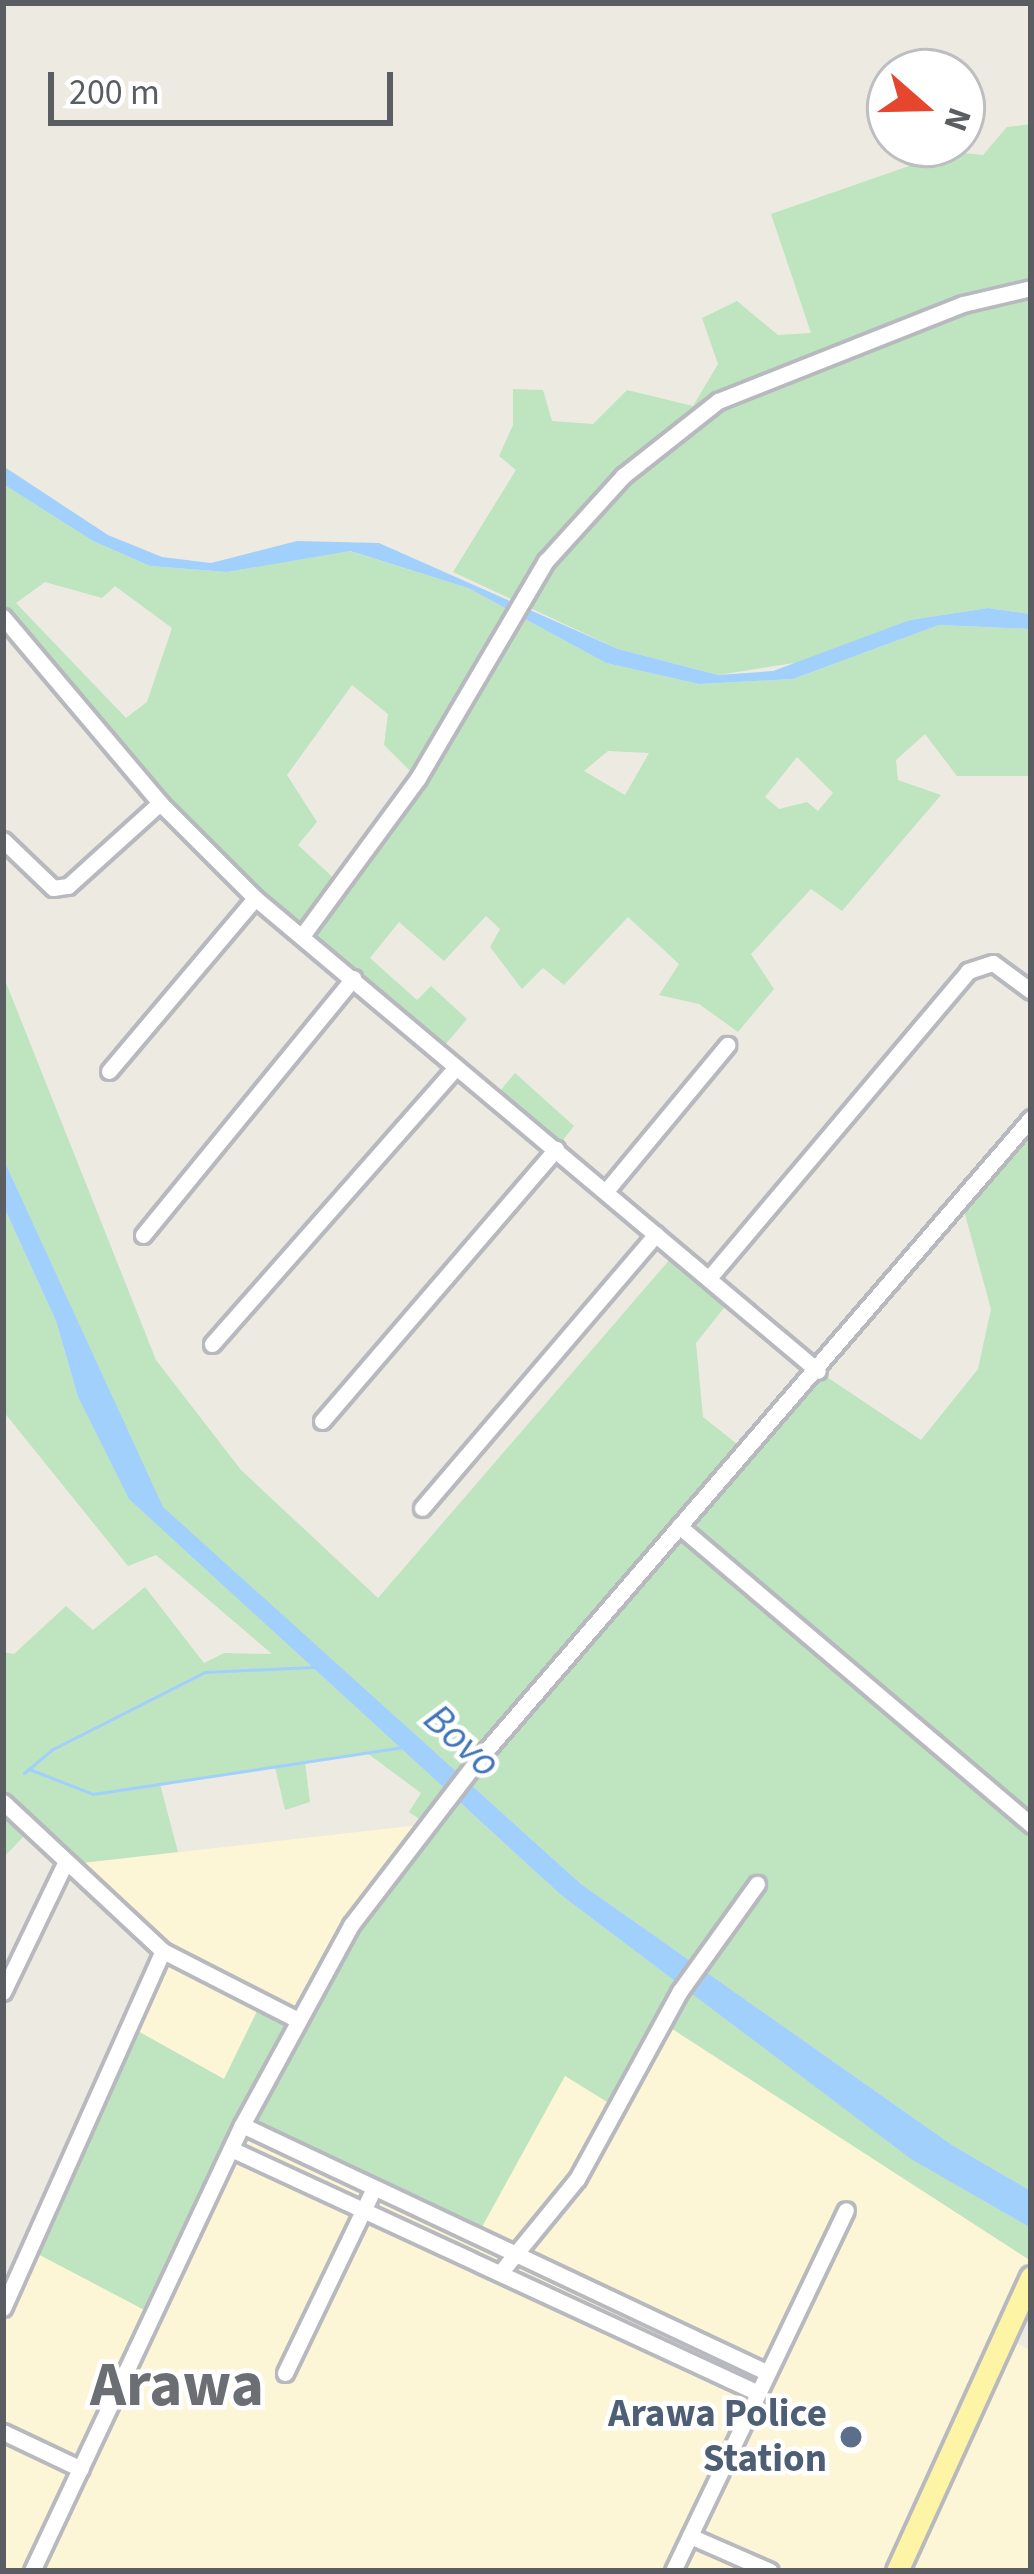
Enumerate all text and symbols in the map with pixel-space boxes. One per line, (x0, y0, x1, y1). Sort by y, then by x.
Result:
scale bar (54, 48, 399, 122)
north arrow (866, 48, 986, 168)
text: 200 m (69, 67, 160, 118)
text: N (932, 101, 983, 138)
water label: Bovo (413, 1694, 511, 1788)
district label: Arawa (90, 2347, 264, 2423)
place label: Arawa Police Station (608, 2392, 827, 2483)
marker: Arawa Police Station (838, 2424, 864, 2450)

